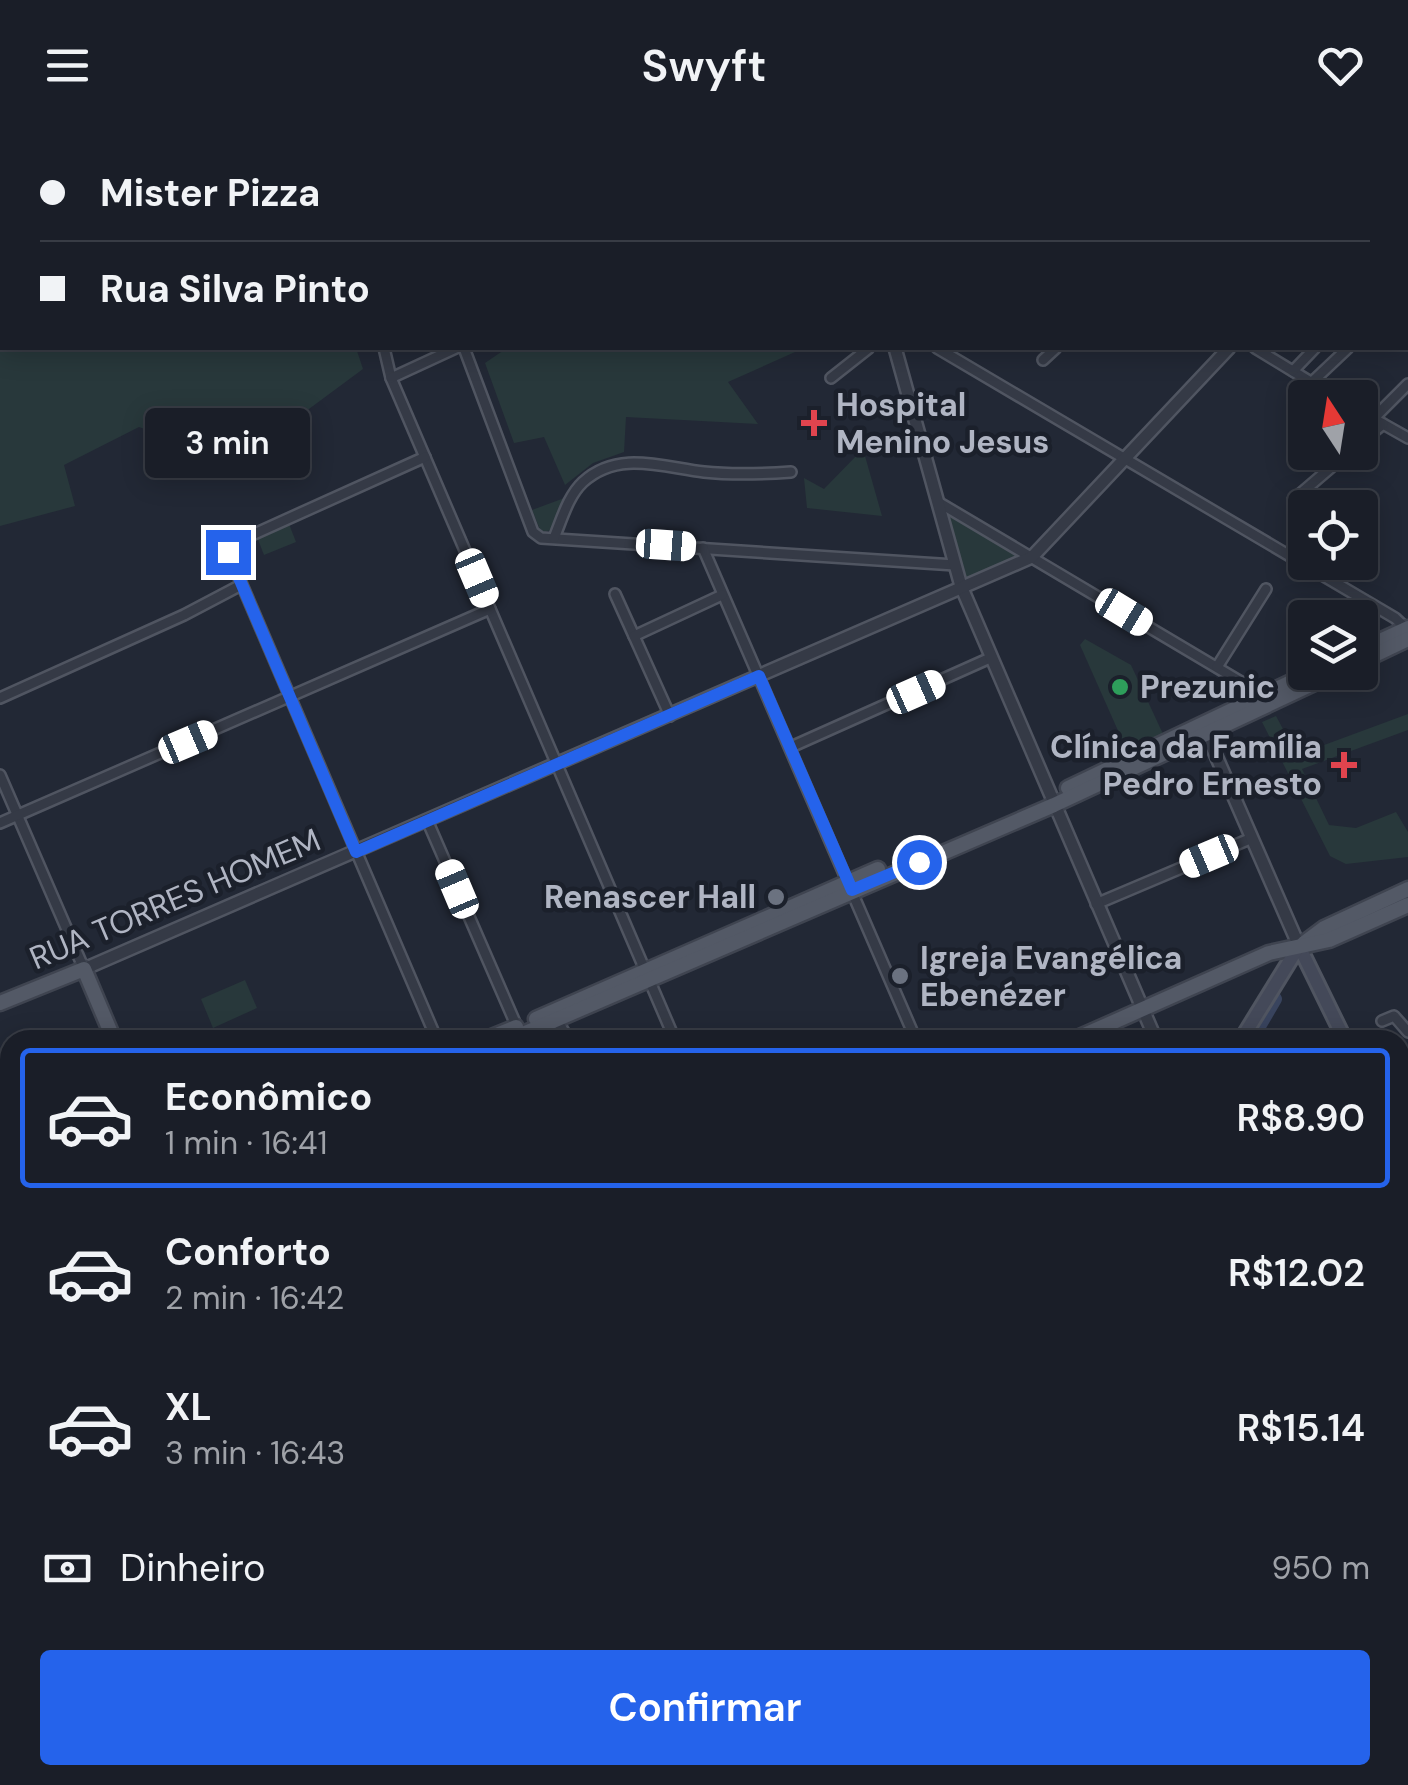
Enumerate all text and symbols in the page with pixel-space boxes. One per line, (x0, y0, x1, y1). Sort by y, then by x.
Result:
text: Swyft (642, 36, 766, 95)
icon: menu (40, 38, 95, 93)
icon: heart (1313, 38, 1368, 93)
text: Mister Pizza (100, 168, 320, 218)
text: Rua Silva Pinto (100, 264, 370, 314)
north arrow (1288, 380, 1378, 470)
map controls (1288, 380, 1378, 690)
place label: Hospital Menino Jesus (836, 384, 1049, 463)
callout: 3 min (146, 407, 310, 477)
marker: Hospital Menino Jesus (801, 410, 827, 436)
text: 3 min (185, 422, 270, 464)
button: locate (1288, 490, 1378, 580)
car (635, 528, 697, 562)
route end (206, 530, 251, 575)
car (451, 545, 503, 611)
car (1091, 584, 1157, 640)
button: layers (1288, 600, 1378, 690)
car (882, 666, 950, 718)
place label: Prezunic (1140, 666, 1275, 708)
marker: Prezunic (1109, 676, 1131, 698)
car (155, 716, 221, 768)
place label: Clínica da Família Pedro Ernesto (1050, 726, 1322, 805)
marker: Clínica da Família Pedro Ernesto (1331, 752, 1357, 778)
street label: RUA TORRES HOMEM (23, 819, 327, 979)
car (1176, 830, 1242, 882)
route start (897, 840, 942, 885)
car (431, 856, 483, 922)
place label: Renascer Hall (544, 876, 756, 918)
marker: Renascer Hall (765, 886, 787, 908)
place label: Igreja Evangélica Ebenézer (920, 937, 1182, 1016)
marker: Igreja Evangélica Ebenézer (889, 965, 911, 987)
text: Econômico (165, 1072, 372, 1122)
icon: car (45, 1073, 135, 1163)
text: R$8.90 (1237, 1093, 1365, 1143)
text: 1 min · 16:41 (165, 1122, 327, 1164)
text: Conforto (165, 1227, 331, 1277)
icon: car (45, 1228, 135, 1318)
text: R$12.02 (1228, 1248, 1365, 1298)
text: 2 min · 16:42 (165, 1277, 344, 1319)
text: XL (165, 1382, 212, 1432)
icon: car (45, 1383, 135, 1473)
text: R$15.14 (1237, 1403, 1365, 1453)
text: 3 min · 16:43 (165, 1432, 345, 1474)
icon: cash (40, 1541, 95, 1596)
text: Dinheiro (120, 1543, 266, 1593)
text: 950 m (1271, 1547, 1370, 1589)
button: Confirmar (40, 1650, 1370, 1765)

